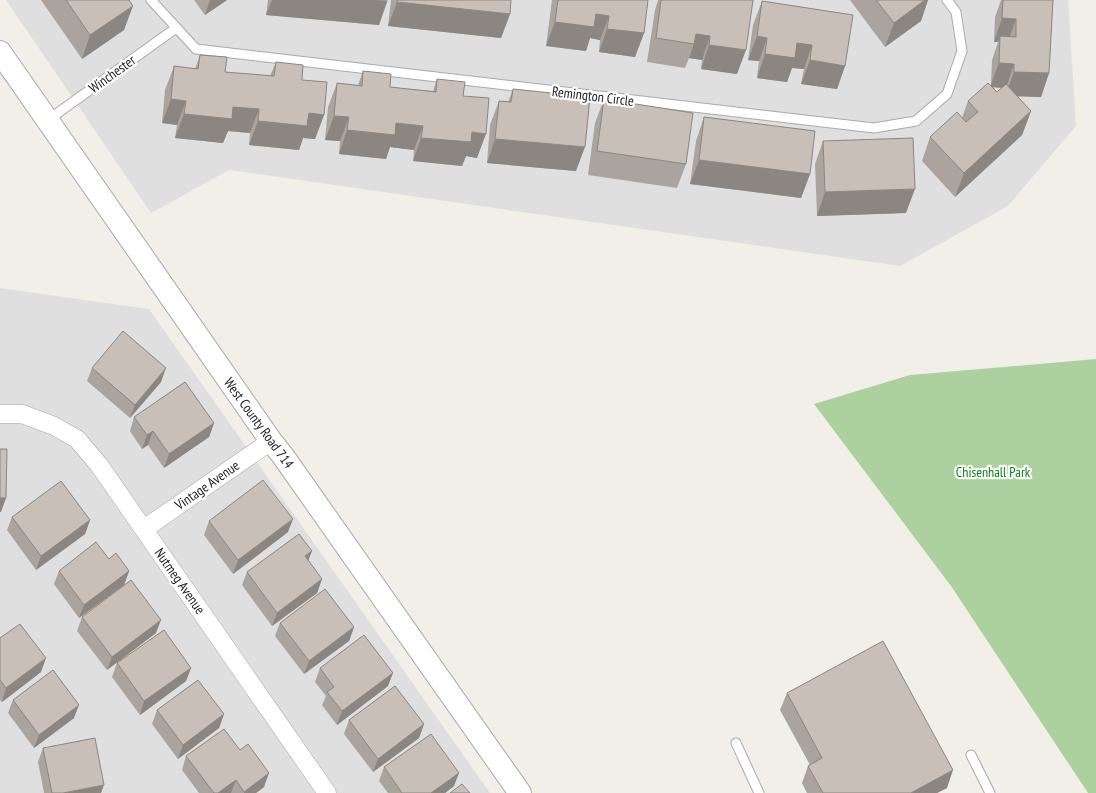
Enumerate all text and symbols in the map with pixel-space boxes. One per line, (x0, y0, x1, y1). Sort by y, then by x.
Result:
street label: Winchester (85, 51, 139, 97)
street label: Remington Circle (551, 82, 635, 110)
street label: West County Road 714 (220, 374, 298, 472)
street label: Vintage Avenue (170, 456, 243, 514)
park label: Chisenhall Park (956, 463, 1031, 481)
street label: Nutmeg Avenue (151, 545, 209, 618)

